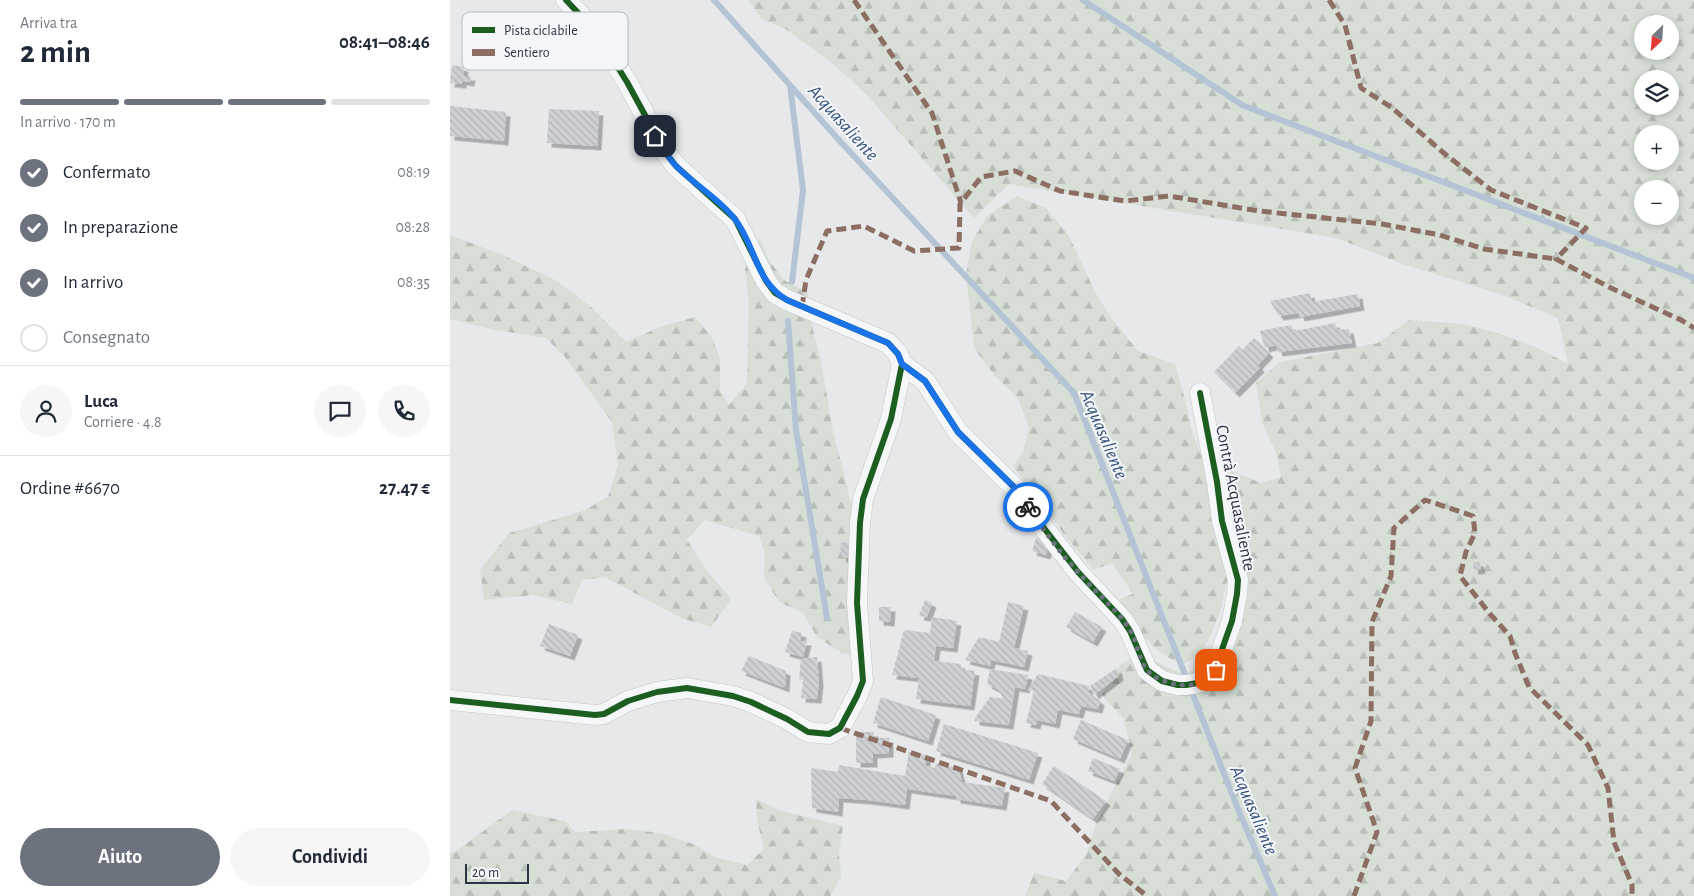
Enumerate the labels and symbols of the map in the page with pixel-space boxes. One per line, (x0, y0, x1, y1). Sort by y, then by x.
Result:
legend (462, 12, 628, 70)
north arrow (1634, 15, 1679, 60)
text: Pista ciclabile (504, 24, 578, 38)
text: Sentiero (504, 46, 550, 60)
water label: Acquasaliente (804, 81, 882, 165)
pin (634, 115, 676, 157)
water label: Acquasaliente (1076, 386, 1131, 482)
street label: Contrà Acquasaliente (1212, 424, 1258, 573)
courier (1003, 482, 1053, 532)
pin (1195, 649, 1237, 691)
water label: Acquasaliente (1226, 762, 1281, 858)
scale bar (465, 861, 529, 884)

